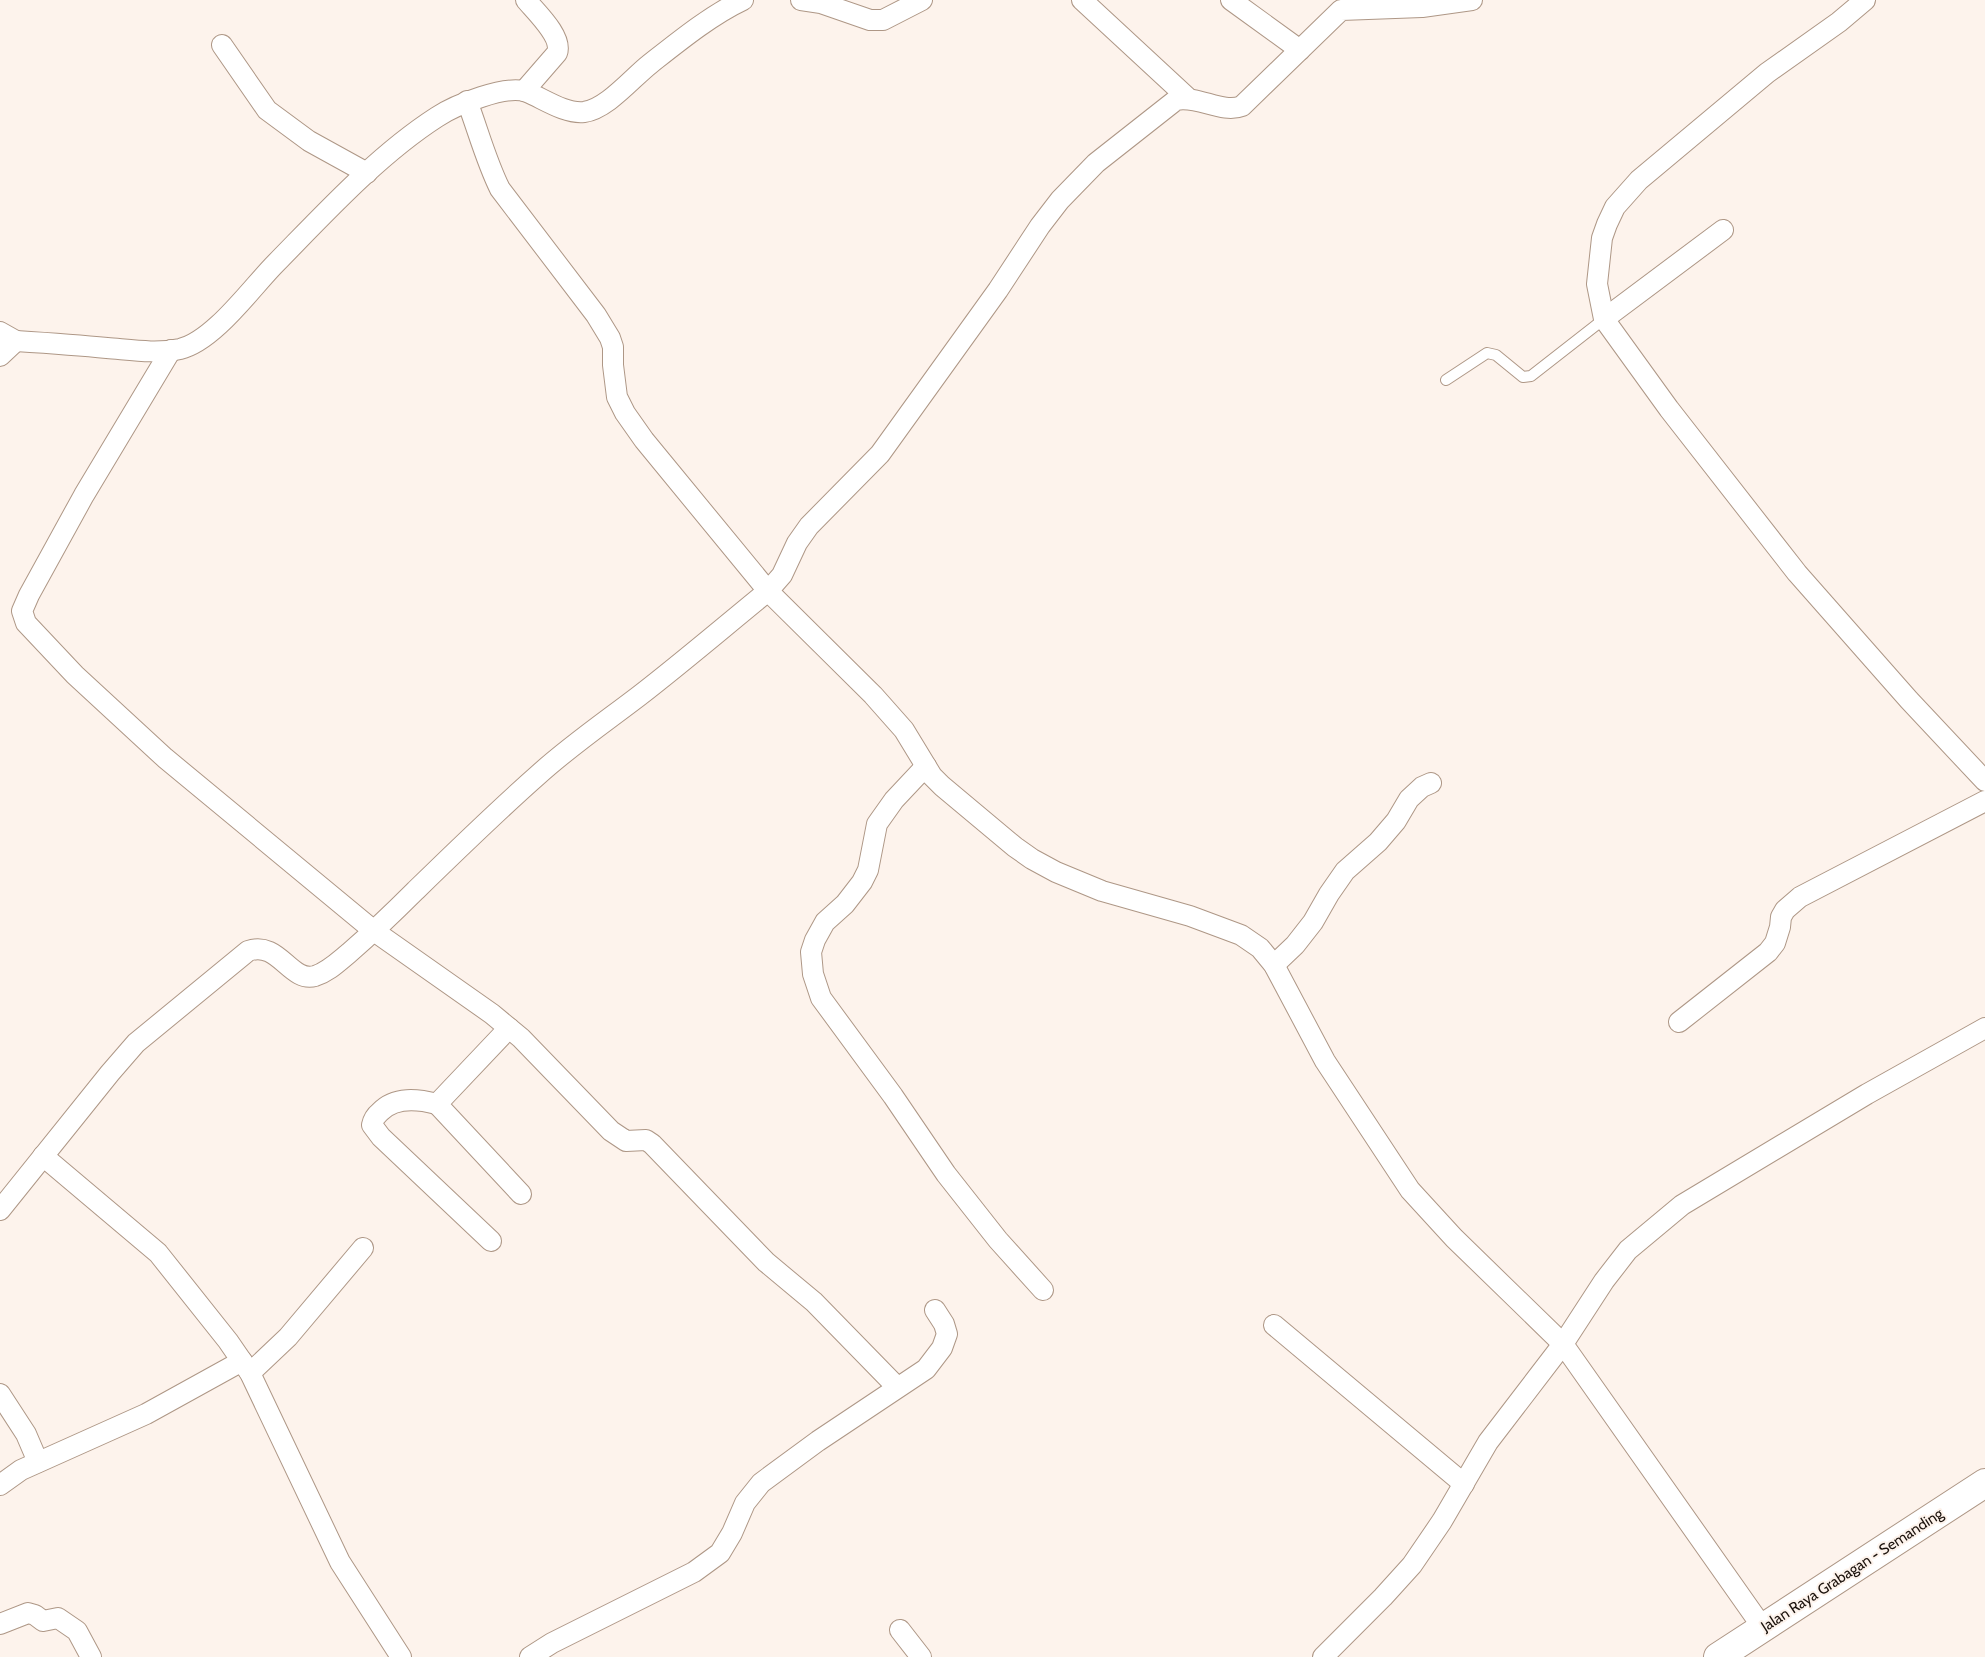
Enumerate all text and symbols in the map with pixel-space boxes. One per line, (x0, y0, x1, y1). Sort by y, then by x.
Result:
street label: Jalan Raya Grabagan - Semanding (1757, 1504, 1947, 1636)

